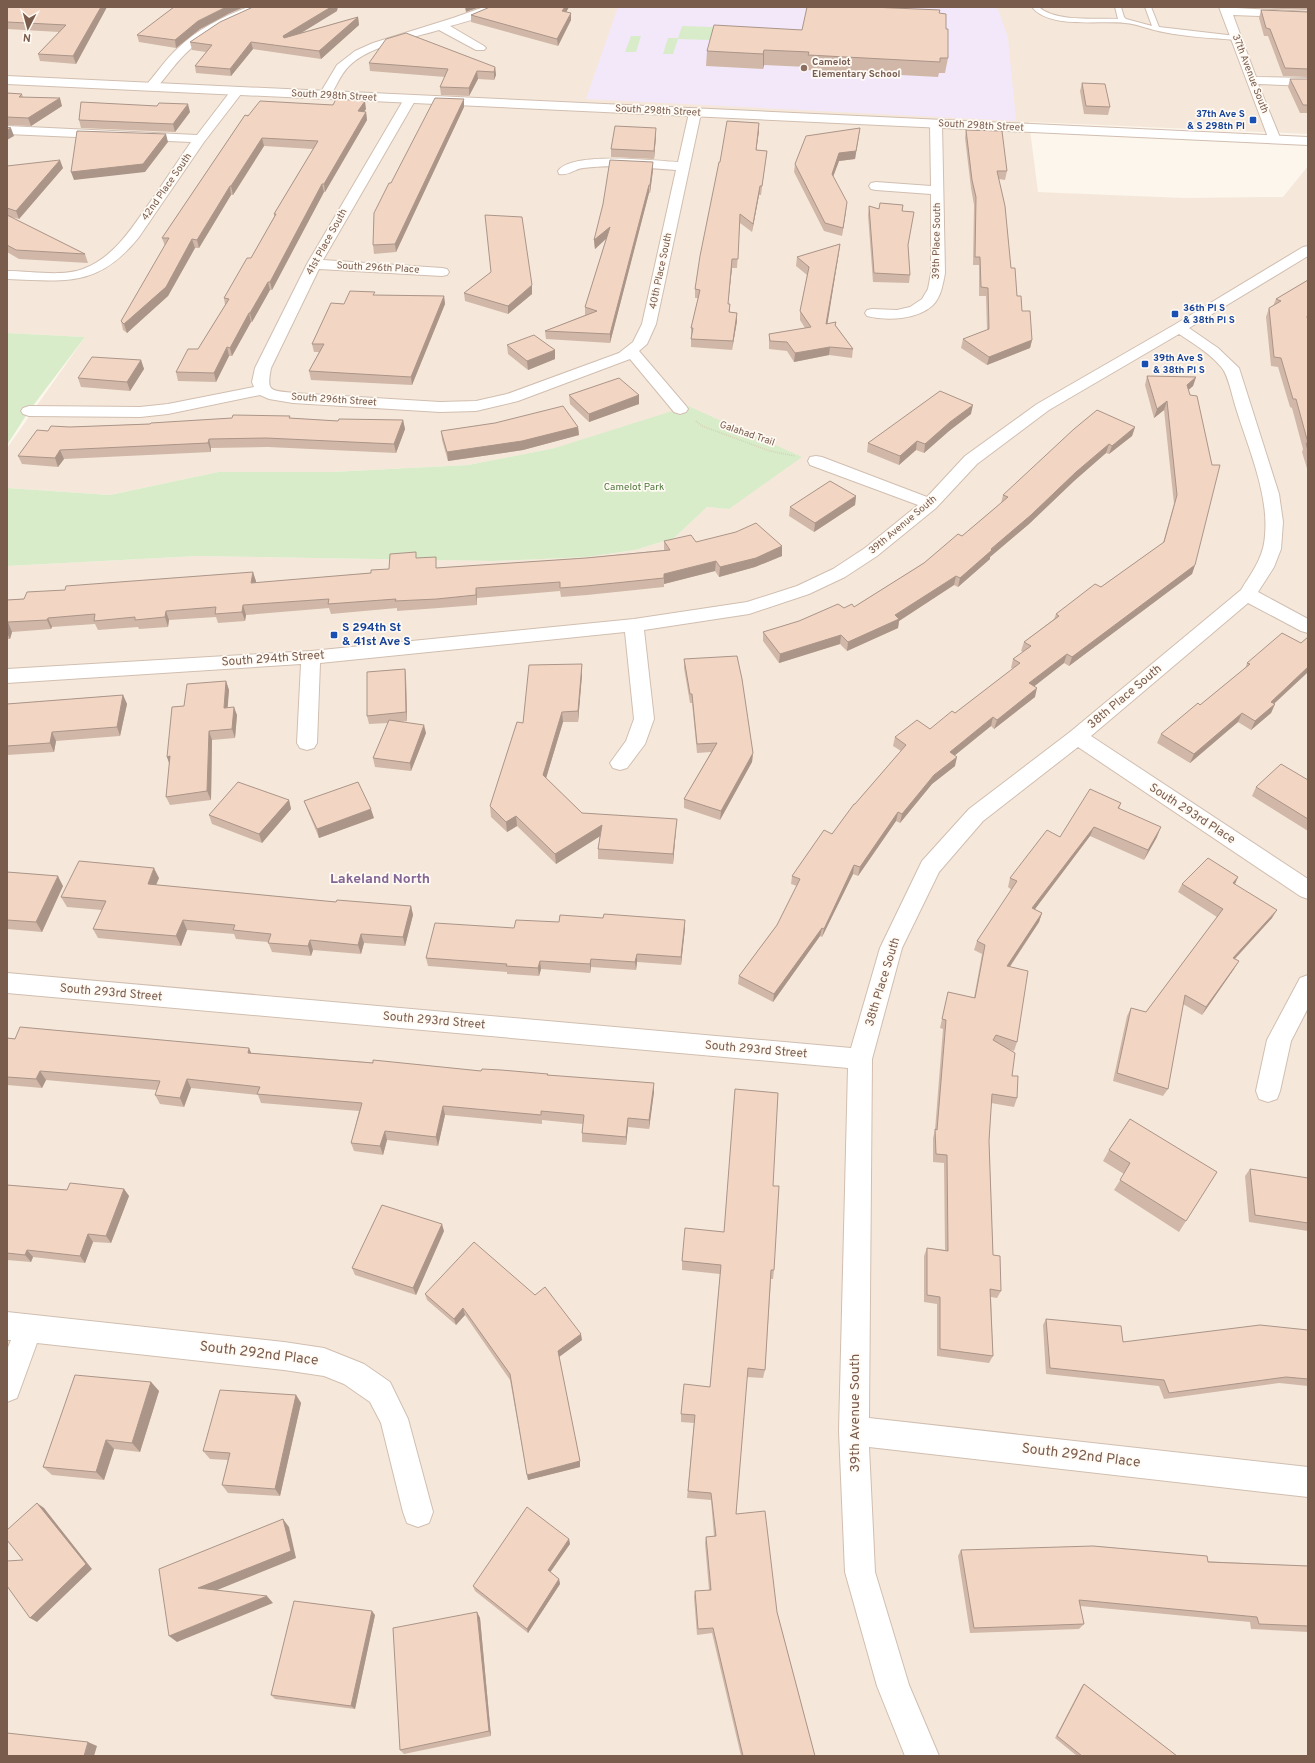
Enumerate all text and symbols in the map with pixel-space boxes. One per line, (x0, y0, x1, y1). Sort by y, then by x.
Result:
north arrow (8, 8, 48, 48)
text: N (22, 30, 32, 44)
street label: 37th Avenue South (1229, 32, 1271, 116)
place label: Camelot Elementary School (812, 56, 901, 81)
marker: Camelot Elementary School (799, 63, 809, 73)
street label: South 298th Street (291, 87, 377, 105)
street label: South 298th Street (615, 102, 701, 120)
place label: 37th Ave S & S 298th Pl (1187, 108, 1245, 133)
marker: 37th Ave S & S 298th Pl (1248, 115, 1258, 125)
street label: South 298th Street (938, 117, 1024, 135)
street label: 42nd Place South (139, 151, 195, 223)
street label: 39th Place South (930, 203, 944, 279)
street label: 41st Place South (303, 207, 351, 277)
street label: 40th Place South (647, 232, 675, 310)
street label: South 296th Place (336, 259, 420, 277)
place label: 36th Pl S & 38th Pl S (1183, 302, 1235, 327)
marker: 36th Pl S & 38th Pl S (1170, 309, 1180, 319)
place label: 39th Ave S & 38th Pl S (1153, 352, 1205, 377)
marker: 39th Ave S & 38th Pl S (1140, 359, 1150, 369)
street label: South 296th Street (291, 391, 377, 409)
street label: Galahad Trail (718, 418, 776, 450)
park label: Camelot Park (604, 481, 664, 494)
street label: 39th Avenue South (866, 493, 940, 557)
place label: S 294th St & 41st Ave S (342, 620, 411, 650)
marker: S 294th St & 41st Ave S (329, 630, 339, 640)
street label: South 294th Street (221, 647, 325, 671)
street label: 38th Place South (1085, 661, 1165, 733)
street label: South 293rd Place (1146, 780, 1238, 848)
district label: Lakeland North (330, 871, 430, 888)
street label: 38th Place South (862, 936, 904, 1028)
street label: South 293rd Street (59, 981, 163, 1005)
street label: South 293rd Street (382, 1009, 486, 1033)
street label: South 293rd Street (704, 1038, 808, 1062)
street label: South 292nd Place (199, 1338, 319, 1370)
street label: 39th Avenue South (847, 1354, 864, 1472)
street label: South 292nd Place (1021, 1440, 1141, 1472)

